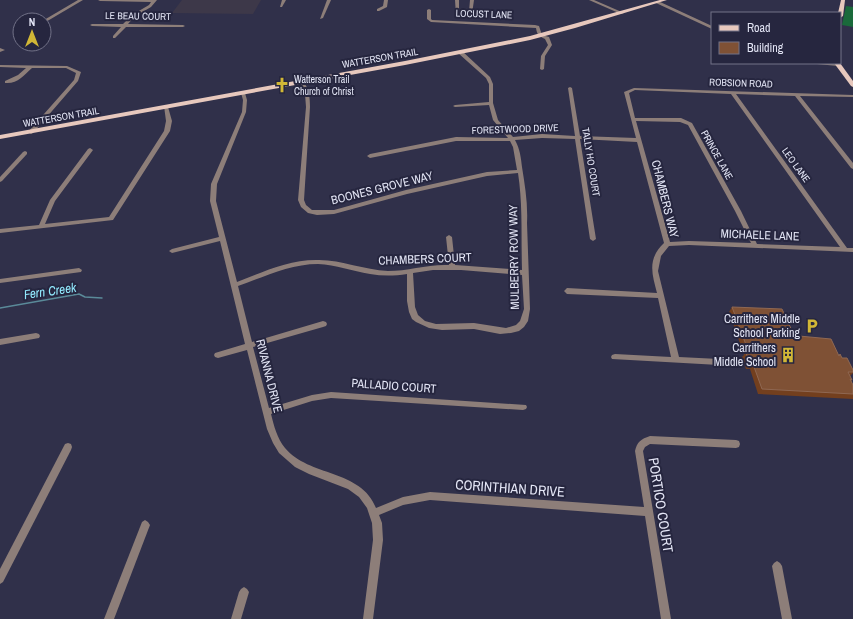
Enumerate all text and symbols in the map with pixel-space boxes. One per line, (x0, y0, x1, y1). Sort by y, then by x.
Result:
street label: LOCUST LANE (455, 7, 513, 21)
street label: LE BEAU COURT (105, 9, 171, 23)
north arrow (12, 12, 52, 52)
legend (711, 12, 841, 64)
text: N (29, 15, 35, 29)
text: Road (747, 20, 771, 36)
text: Building (747, 40, 784, 56)
street label: WATTERSON TRAIL (341, 45, 419, 71)
place label: Watterson Trail Church of Christ (294, 73, 354, 98)
street label: ROBSION ROAD (709, 75, 773, 91)
church icon: Watterson Trail Church of Christ (273, 76, 291, 94)
street label: WATTERSON TRAIL (22, 104, 100, 130)
street label: FORESTWOOD DRIVE (471, 121, 559, 137)
street label: TALLY HO COURT (579, 127, 603, 197)
street label: PRINCE LANE (698, 128, 736, 182)
street label: LEO LANE (779, 145, 813, 185)
street label: CHAMBERS WAY (648, 158, 683, 240)
street label: BOONES GROVE WAY (329, 167, 435, 208)
street label: MULBERRY ROW WAY (505, 204, 523, 310)
street label: MICHAELE LANE (720, 226, 800, 244)
street label: CHAMBERS COURT (378, 249, 472, 269)
water label: Fern Creek (23, 279, 78, 303)
place label: Carrithers Middle School Parking (724, 311, 801, 341)
parking icon: Carrithers Middle School Parking (803, 317, 821, 335)
street label: RIVANNA DRIVE (252, 338, 286, 414)
place label: Carrithers Middle School (714, 340, 776, 370)
building icon: Carrithers Middle School (779, 346, 797, 364)
street label: PALLADIO COURT (351, 375, 437, 397)
street label: PORTICO COURT (645, 456, 677, 554)
street label: CORINTHIAN DRIVE (455, 475, 565, 501)

